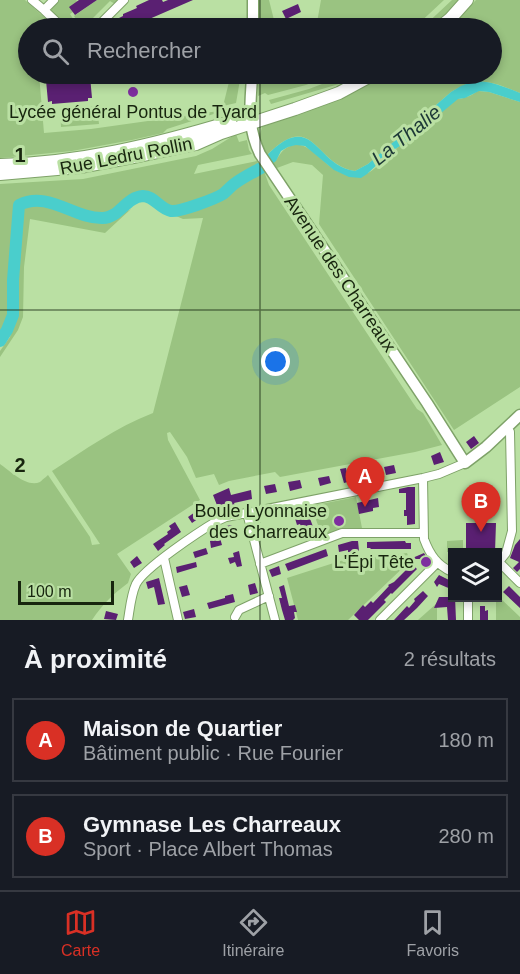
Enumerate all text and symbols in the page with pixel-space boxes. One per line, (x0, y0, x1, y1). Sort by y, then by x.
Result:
search box (18, 18, 502, 84)
icon: search (39, 35, 72, 68)
text: Rechercher (87, 38, 201, 63)
marker: Lycée général Pontus de Tyard (126, 85, 140, 99)
water label: La Thalie (367, 101, 445, 169)
place label: Lycée général Pontus de Tyard (9, 102, 257, 122)
street label: Rue Ledru Rollin (58, 133, 194, 179)
text: 1 (14, 144, 26, 166)
street label: Avenue des Charreaux (280, 192, 400, 356)
your location (261, 347, 290, 376)
text: 2 (14, 454, 26, 476)
pin: A (346, 458, 385, 507)
pin: B (462, 482, 500, 532)
place label: Boule Lyonnaise des Charreaux (195, 501, 327, 542)
marker: Boule Lyonnaise des Charreaux (332, 514, 346, 528)
map controls (448, 548, 502, 602)
button: layers (448, 548, 502, 602)
place label: L'Épi Tête (334, 552, 414, 572)
marker: L'Épi Tête (419, 555, 433, 569)
scale bar (18, 578, 114, 606)
text: 100 m (27, 583, 71, 600)
text: À proximité (24, 644, 167, 674)
text: 2 résultats (404, 648, 496, 670)
text: Maison de Quartier (83, 716, 282, 741)
text: A (38, 729, 53, 751)
text: 180 m (438, 729, 494, 751)
text: Bâtiment public · Rue Fourier (83, 742, 343, 764)
text: Gymnase Les Charreaux (83, 812, 341, 837)
text: B (38, 825, 53, 847)
text: 280 m (438, 825, 494, 847)
text: Sport · Place Albert Thomas (83, 838, 333, 860)
tab: Carte (61, 906, 100, 960)
tab: Itinéraire (222, 906, 284, 960)
tab: Favoris (406, 906, 459, 960)

